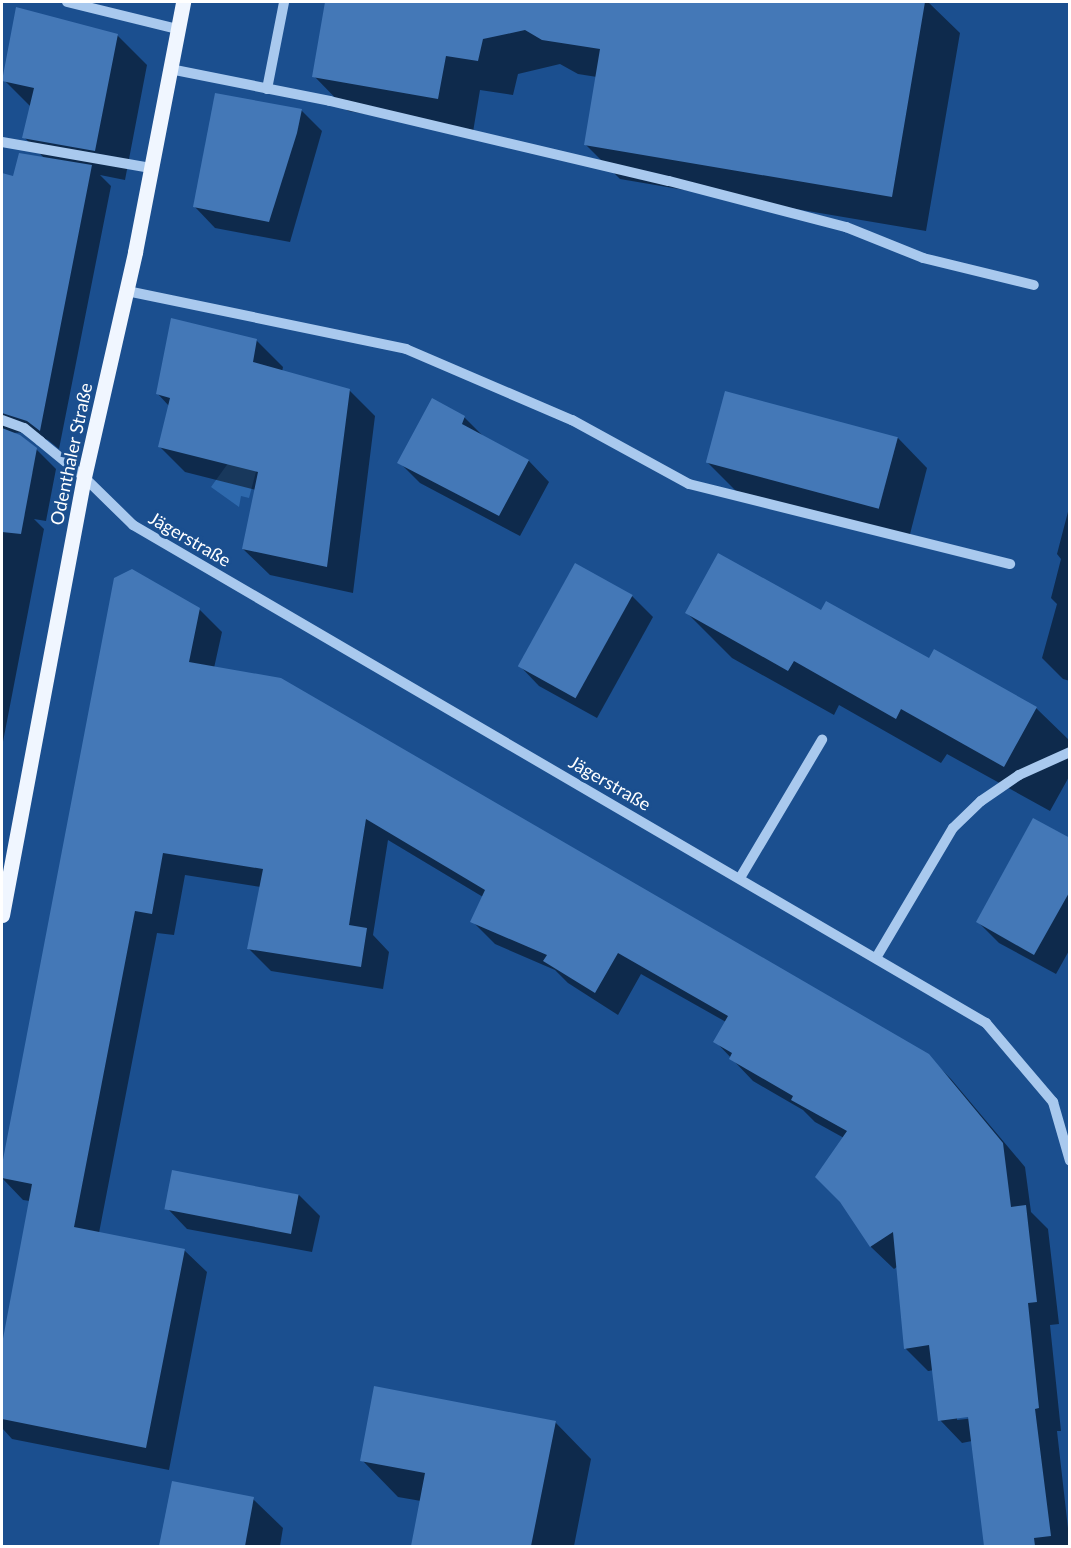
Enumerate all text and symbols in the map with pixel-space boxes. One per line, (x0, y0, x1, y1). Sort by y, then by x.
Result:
street label: Odenthaler Straße (45, 381, 97, 527)
street label: Jägerstraße (145, 507, 235, 571)
street label: Jägerstraße (565, 751, 655, 815)

